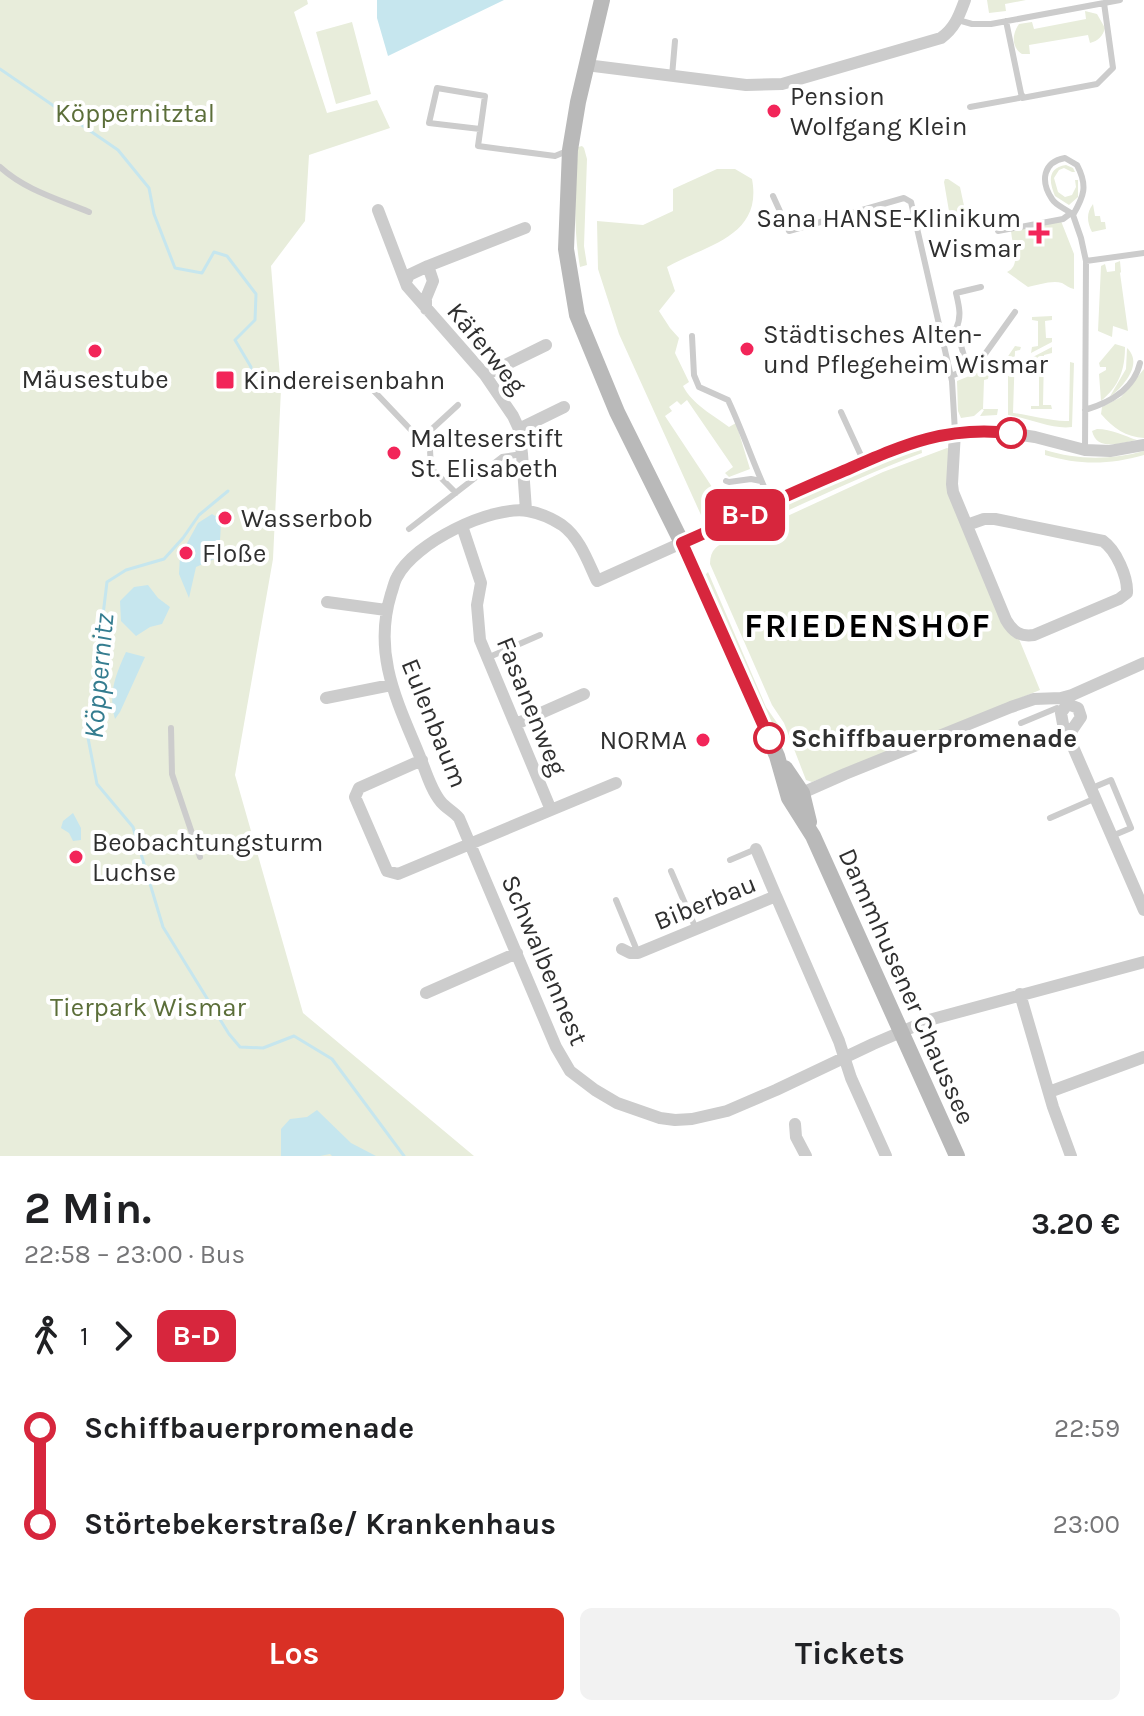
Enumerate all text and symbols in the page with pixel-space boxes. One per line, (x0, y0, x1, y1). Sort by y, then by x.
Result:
place label: Pension Wolfgang Klein (790, 81, 968, 142)
park label: Köppernitztal (55, 98, 215, 129)
marker: Pension Wolfgang Klein (765, 102, 783, 120)
place label: Sana HANSE-Klinikum Wismar (756, 203, 1022, 264)
marker: Sana HANSE-Klinikum Wismar (1028, 222, 1050, 244)
street label: Käferweg (440, 296, 533, 401)
place label: Städtisches Alten- und Pflegeheim Wismar (763, 319, 1049, 380)
marker: Städtisches Alten- und Pflegeheim Wismar (738, 340, 756, 358)
marker: Mäusestube (86, 342, 104, 360)
place label: Mäusestube (21, 364, 169, 395)
place label: Kindereisenbahn (243, 365, 445, 396)
marker: Kindereisenbahn (214, 369, 236, 391)
unlabelled marker (996, 418, 1026, 448)
place label: Malteserstift St. Elisabeth (410, 423, 563, 484)
marker: Malteserstift St. Elisabeth (385, 444, 403, 462)
line badge: B-D (699, 489, 791, 541)
text: B-D (721, 498, 769, 531)
place label: Wasserbob (241, 503, 373, 534)
marker: Wasserbob (216, 509, 234, 527)
place label: Floße (202, 538, 266, 569)
marker: Floße (177, 544, 195, 562)
district label: FRIEDENSHOF (744, 606, 992, 646)
water label: Köppernitz (77, 612, 120, 740)
street label: Fasanenweg (490, 632, 574, 780)
street label: Eulenbaum (395, 654, 474, 792)
marker: Schiffbauerpromenade (754, 723, 784, 753)
place label: Schiffbauerpromenade (791, 723, 1077, 754)
place label: NORMA (600, 725, 687, 756)
marker: NORMA (694, 731, 712, 749)
place label: Beobachtungsturm Luchse (92, 827, 323, 888)
street label: Dammhusener Chaussee (832, 843, 981, 1129)
marker: Beobachtungsturm Luchse (67, 848, 85, 866)
street label: Biberbau (650, 868, 761, 937)
street label: Schwalbennest (495, 870, 594, 1050)
park label: Tierpark Wismar (50, 992, 247, 1023)
text: 2 Min. (24, 1183, 152, 1234)
text: 3.20 € (1031, 1206, 1120, 1242)
text: 22:58 – 23:00 · Bus (24, 1239, 245, 1270)
icon: walk (24, 1314, 68, 1358)
icon: forward (101, 1314, 145, 1358)
text: B-D (173, 1319, 220, 1352)
text: 1 (80, 1321, 89, 1352)
text: Schiffbauerpromenade (84, 1410, 414, 1446)
text: 22:59 (1054, 1413, 1120, 1444)
text: Störtebekerstraße/ Krankenhaus (84, 1506, 556, 1542)
text: 23:00 (1053, 1509, 1120, 1540)
button: Los (24, 1608, 564, 1700)
button: Tickets (580, 1608, 1120, 1700)

